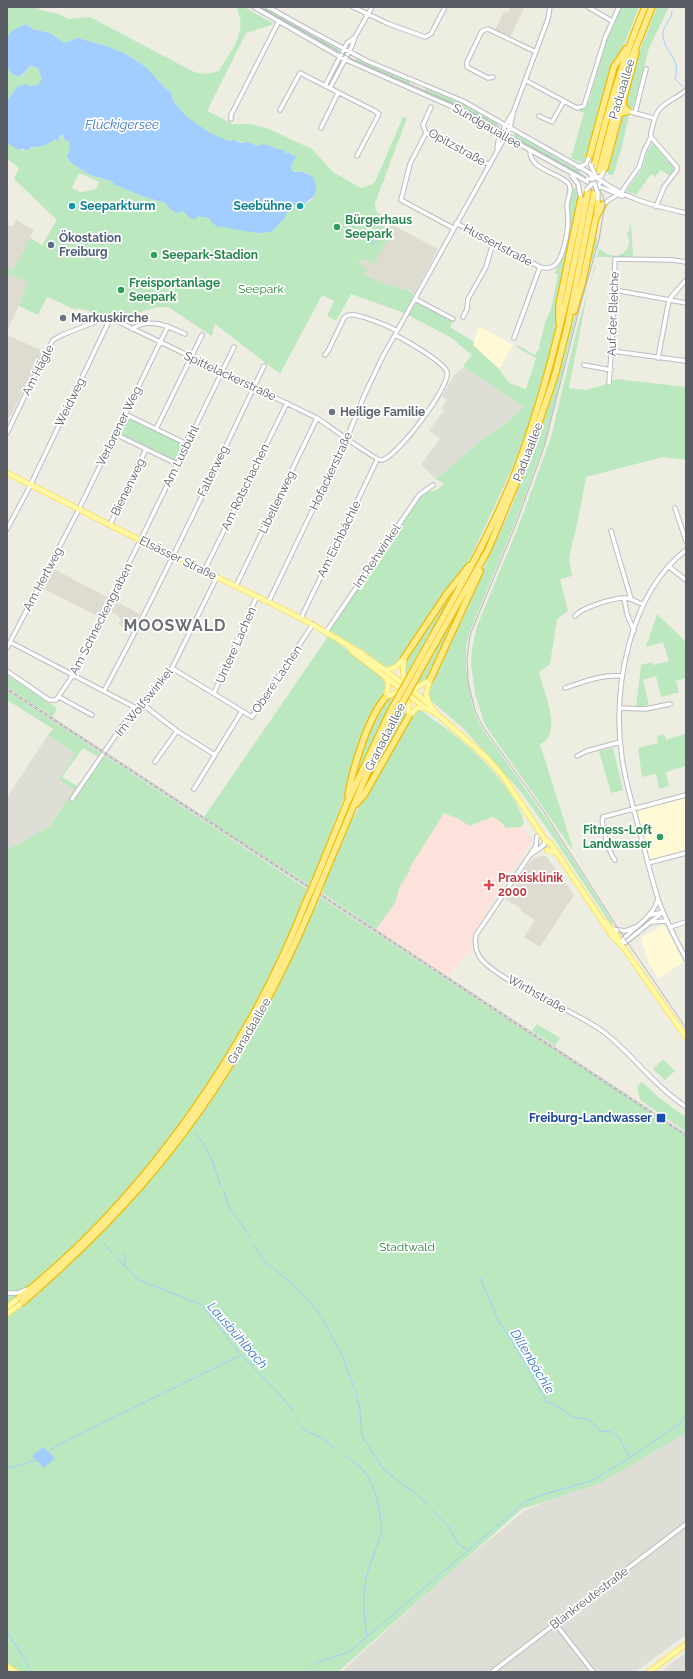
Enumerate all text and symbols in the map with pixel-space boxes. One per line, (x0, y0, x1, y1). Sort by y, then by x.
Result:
street label: Paduaallee (606, 57, 638, 121)
street label: Sundgauallee (450, 101, 524, 151)
water label: Flückigersee (85, 117, 159, 132)
street label: Opitzstraße (426, 126, 488, 168)
place label: Seeparkturm (80, 199, 155, 213)
place label: Seebühne (234, 199, 292, 213)
marker: Seeparkturm (67, 201, 77, 211)
marker: Seebühne (295, 201, 305, 211)
place label: Bürgerhaus Seepark (345, 213, 412, 241)
street label: Husserlstraße (461, 221, 535, 269)
marker: Bürgerhaus Seepark (332, 222, 342, 232)
place label: Ökostation Freiburg (59, 230, 121, 259)
marker: Ökostation Freiburg (46, 240, 56, 250)
place label: Seepark-Stadion (162, 248, 258, 262)
marker: Seepark-Stadion (149, 250, 159, 260)
street label: Auf der Bleiche (605, 271, 621, 357)
place label: Freisportanlage Seepark (129, 276, 220, 304)
park label: Seepark (238, 282, 285, 296)
marker: Freisportanlage Seepark (116, 285, 126, 295)
place label: Markuskirche (71, 311, 148, 325)
marker: Markuskirche (58, 313, 68, 323)
street label: Am Hägle (19, 342, 57, 398)
street label: Spittelackerstraße (182, 348, 278, 404)
street label: Weidweg (52, 375, 88, 429)
street label: Verlorener Weg (94, 384, 144, 468)
place label: Heilige Familie (340, 405, 425, 419)
marker: Heilige Familie (327, 407, 337, 417)
street label: Paduaallee (510, 420, 546, 484)
street label: Am Lusbühl (160, 422, 202, 489)
street label: Hofackerstraße (307, 430, 355, 512)
street label: Am Rotschachen (218, 441, 272, 533)
street label: Falterweg (195, 443, 231, 499)
street label: Bienenweg (108, 456, 148, 518)
street label: Libellenweg (256, 468, 298, 536)
street label: Am Eichbächle (314, 498, 364, 580)
street label: Im Rehwinkel (350, 521, 404, 591)
street label: Elsässer Straße (137, 533, 219, 583)
street label: Am Hertweg (20, 545, 66, 613)
street label: Am Schneckengraben (67, 561, 135, 677)
street label: Untere Lachen (213, 605, 259, 685)
district label: MOOSWALD (123, 616, 227, 635)
street label: Obere Lachen (249, 642, 305, 716)
street label: Im Wolfswinkel (112, 664, 176, 739)
street label: Granadaallee (362, 701, 408, 773)
place label: Fitness-Loft Landwasser (583, 823, 652, 851)
marker: Fitness-Loft Landwasser (655, 832, 665, 842)
place label: Praxisklinik 2000 (498, 871, 563, 899)
marker: Praxisklinik 2000 (483, 879, 495, 891)
street label: Wirthstraße (505, 972, 569, 1016)
street label: Granadaallee (224, 995, 274, 1067)
place label: Freiburg-Landwasser (529, 1111, 652, 1125)
marker: Freiburg-Landwasser (655, 1112, 667, 1124)
park label: Stadtwald (379, 1240, 435, 1254)
water label: Lausbühlbach (205, 1299, 271, 1372)
water label: Dillenbächle (507, 1326, 558, 1396)
street label: Blankreutestraße (547, 1564, 631, 1632)

